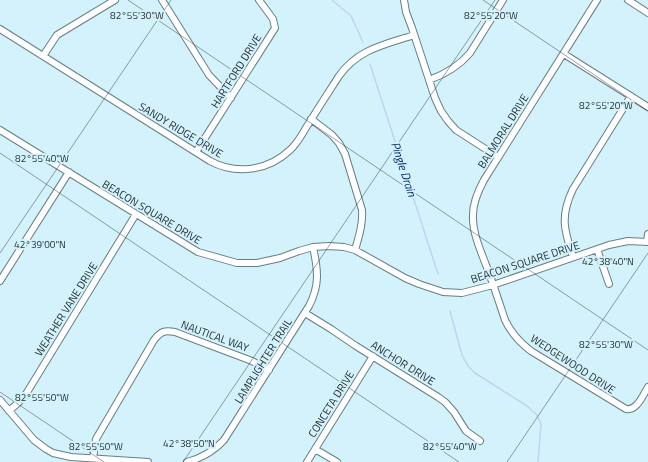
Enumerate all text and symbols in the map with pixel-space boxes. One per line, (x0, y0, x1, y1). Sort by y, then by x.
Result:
text: 82°55'30"W (110, 8, 164, 23)
text: 82°55'20"W (464, 8, 518, 23)
street label: HARTFORD DRIVE (207, 31, 265, 111)
street label: BALMORAL DRIVE (474, 91, 532, 171)
street label: SANDY RIDGE DRIVE (136, 98, 226, 162)
text: 82°55'20"W (579, 98, 633, 113)
water label: Pingle Drain (386, 139, 422, 200)
text: 82°55'40"W (15, 151, 69, 166)
street label: BEACON SQUARE DRIVE (99, 176, 205, 248)
text: 42°39'00"N (14, 237, 66, 252)
street label: BEACON SQUARE DRIVE (469, 237, 581, 287)
text: 42°38'40"N (582, 254, 634, 269)
street label: WEATHER VANE DRIVE (31, 259, 101, 359)
street label: LAMPLIGHTER TRAIL (230, 315, 296, 407)
street label: NAUTICAL WAY (179, 316, 251, 356)
street label: WEDGEWOOD DRIVE (527, 330, 619, 398)
street label: ANCHOR DRIVE (368, 337, 438, 389)
text: 82°55'30"W (579, 337, 633, 352)
street label: CONCETA DRIVE (304, 368, 358, 440)
text: 82°55'50"W (15, 390, 69, 405)
text: 42°38'50"N (163, 436, 215, 451)
text: 82°55'50"W (69, 439, 123, 454)
text: 82°55'40"W (423, 439, 477, 454)

